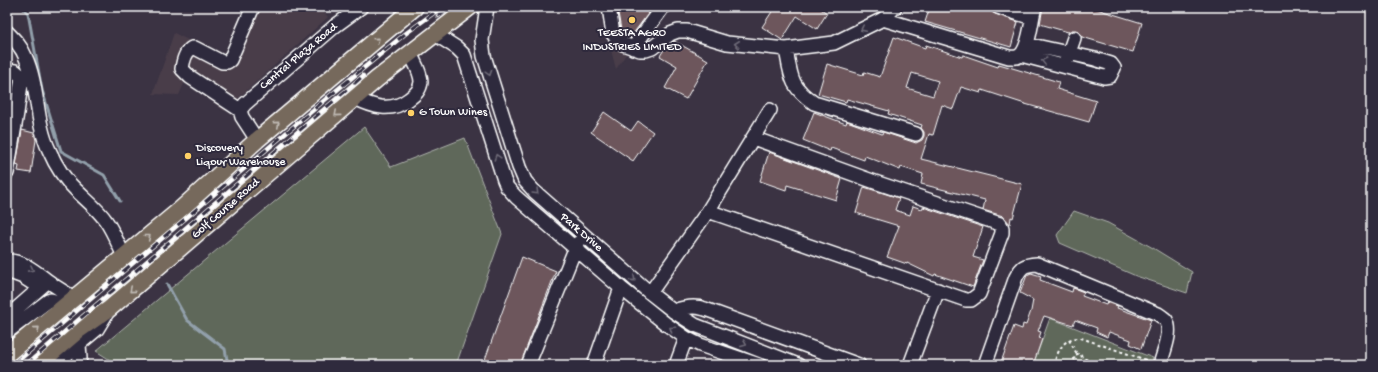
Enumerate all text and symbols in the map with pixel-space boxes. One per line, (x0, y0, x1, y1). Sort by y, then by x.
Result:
marker: TEESTA AGRO INDUSTRIES LIMITED (627, 15, 637, 25)
street label: Central Plaza Road (257, 20, 341, 93)
one-way arrow (860, 24, 868, 32)
place label: TEESTA AGRO INDUSTRIES LIMITED (582, 27, 682, 55)
one-way arrow (372, 38, 379, 45)
one-way arrow (734, 40, 741, 49)
one-way arrow (1041, 58, 1048, 66)
one-way arrow (484, 69, 493, 76)
place label: G Town Wines (419, 106, 488, 120)
marker: G Town Wines (406, 108, 416, 118)
one-way arrow (334, 109, 341, 116)
one-way arrow (273, 121, 280, 128)
place label: Discovery Liqour Warehouse (195, 142, 286, 170)
marker: Discovery Liqour Warehouse (183, 151, 193, 161)
one-way arrow (493, 154, 502, 161)
street label: Golf Course Road (189, 175, 263, 242)
one-way arrow (531, 187, 539, 195)
street label: Park Drive (556, 210, 606, 256)
one-way arrow (143, 234, 150, 241)
one-way arrow (27, 264, 34, 272)
one-way arrow (628, 274, 636, 281)
one-way arrow (129, 285, 137, 292)
one-way arrow (32, 326, 40, 333)
one-way arrow (669, 326, 676, 334)
one-way arrow (740, 340, 747, 348)

